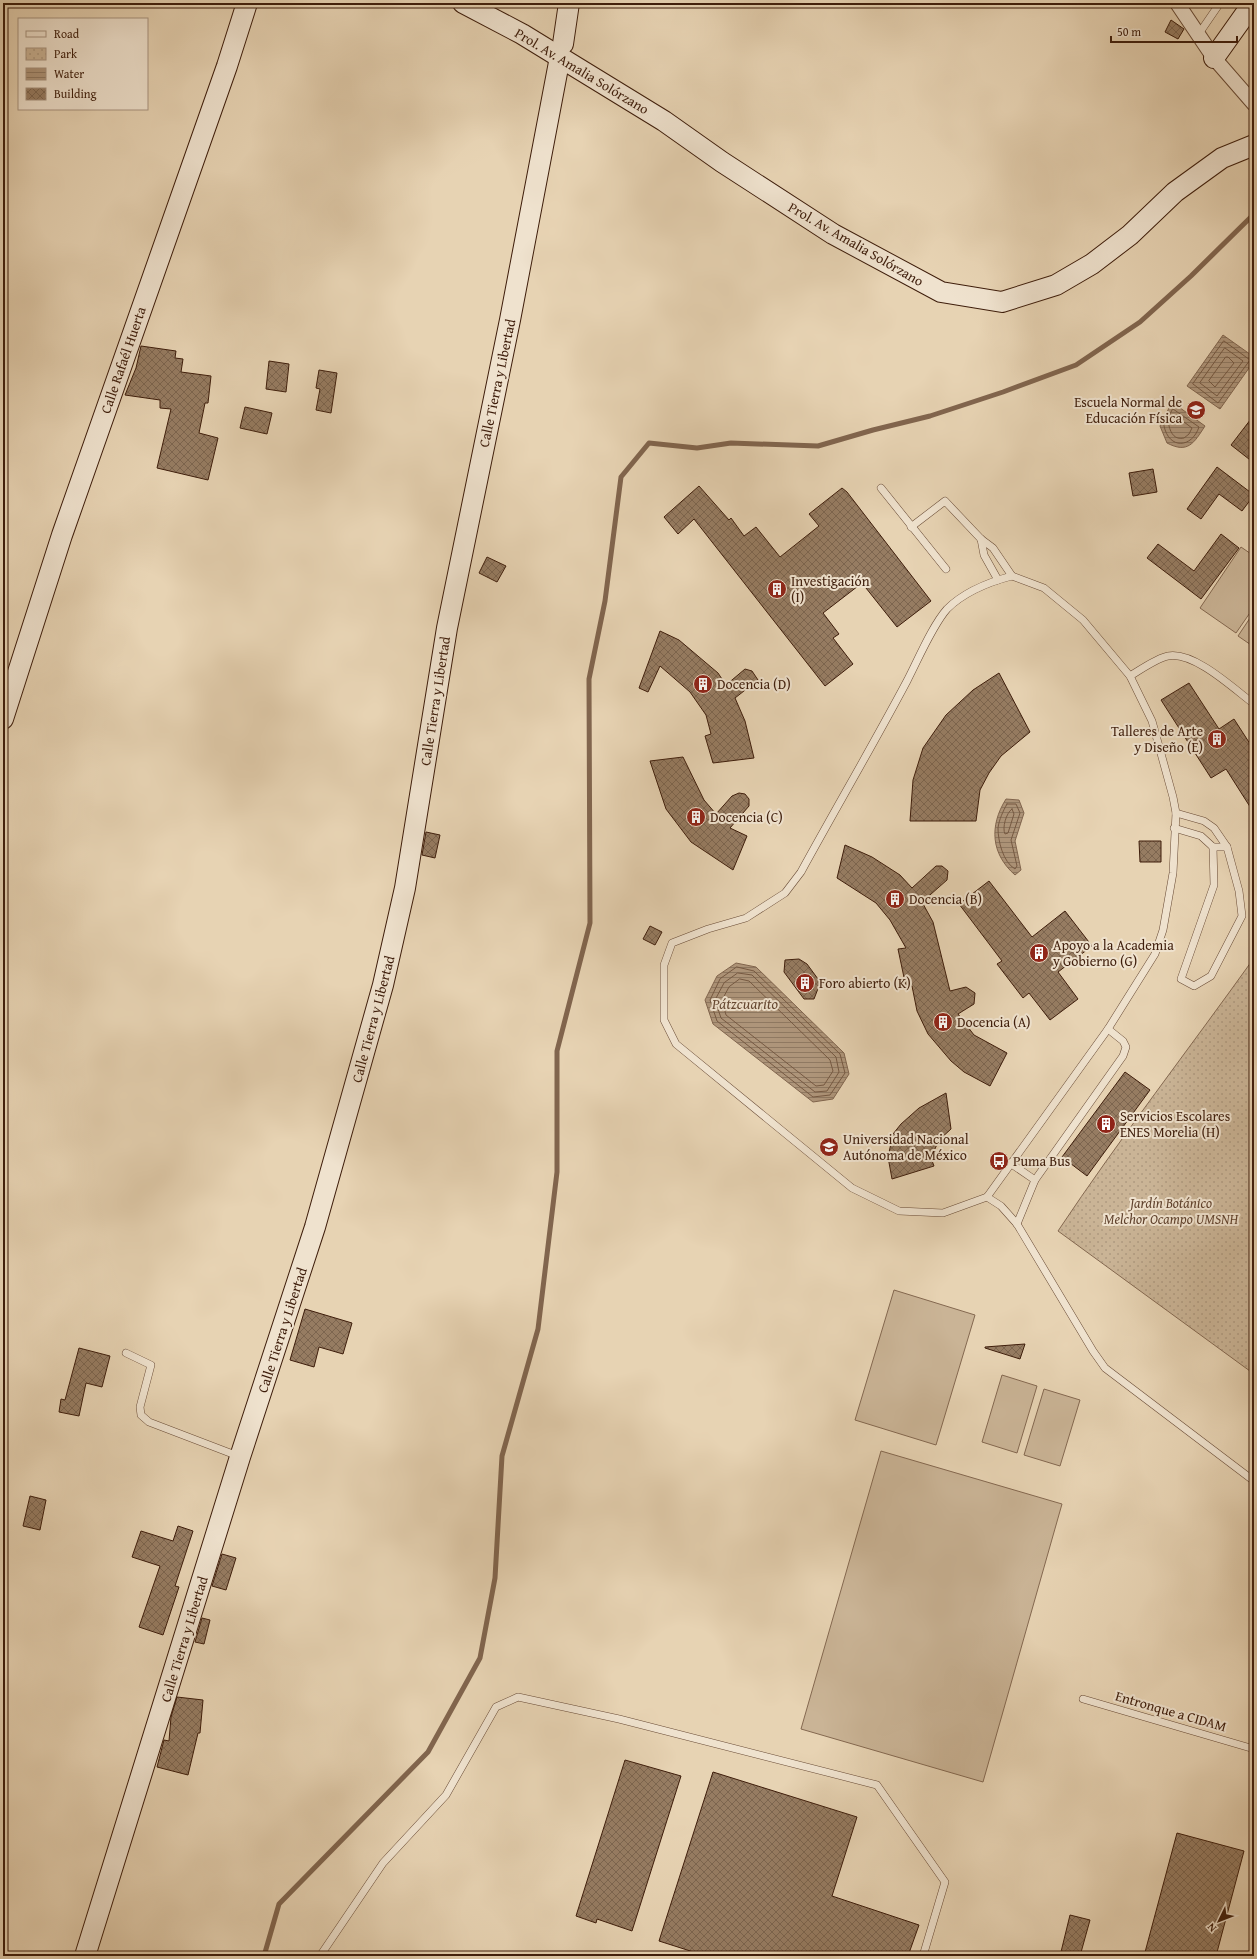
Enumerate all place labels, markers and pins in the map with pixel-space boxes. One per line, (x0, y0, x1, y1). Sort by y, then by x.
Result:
place label: Escuela Normal de Educación Física (1074, 392, 1182, 428)
school or university icon: Escuela Normal de Educación Física (1185, 399, 1207, 421)
place label: Investigación (I) (791, 571, 870, 607)
building icon: Investigación (I) (766, 578, 788, 600)
building icon: Docencia (D) (692, 673, 714, 695)
place label: Docencia (D) (717, 674, 791, 694)
place label: Talleres de Arte y Diseño (E) (1111, 721, 1203, 757)
building icon: Talleres de Arte y Diseño (E) (1206, 728, 1228, 750)
building icon: Docencia (C) (685, 806, 707, 828)
place label: Docencia (C) (710, 807, 783, 827)
building icon: Docencia (B) (884, 888, 906, 910)
place label: Docencia (B) (909, 889, 982, 909)
place label: Apoyo a la Academia y Gobierno (G) (1052, 935, 1174, 971)
building icon: Apoyo a la Academia y Gobierno (G) (1028, 942, 1050, 964)
building icon: Foro abierto (K) (794, 972, 816, 994)
place label: Foro abierto (K) (819, 973, 911, 993)
building icon: Docencia (A) (932, 1011, 954, 1033)
place label: Docencia (A) (957, 1012, 1031, 1032)
place label: Servicios Escolares ENES Morelia (H) (1120, 1106, 1230, 1142)
building icon: Servicios Escolares ENES Morelia (H) (1095, 1113, 1117, 1135)
place label: Universidad Nacional Autónoma de México (843, 1129, 969, 1165)
school or university icon: Universidad Nacional Autónoma de México (818, 1136, 840, 1158)
bus stop icon: Puma Bus (988, 1150, 1010, 1172)
place label: Puma Bus (1013, 1151, 1070, 1171)

